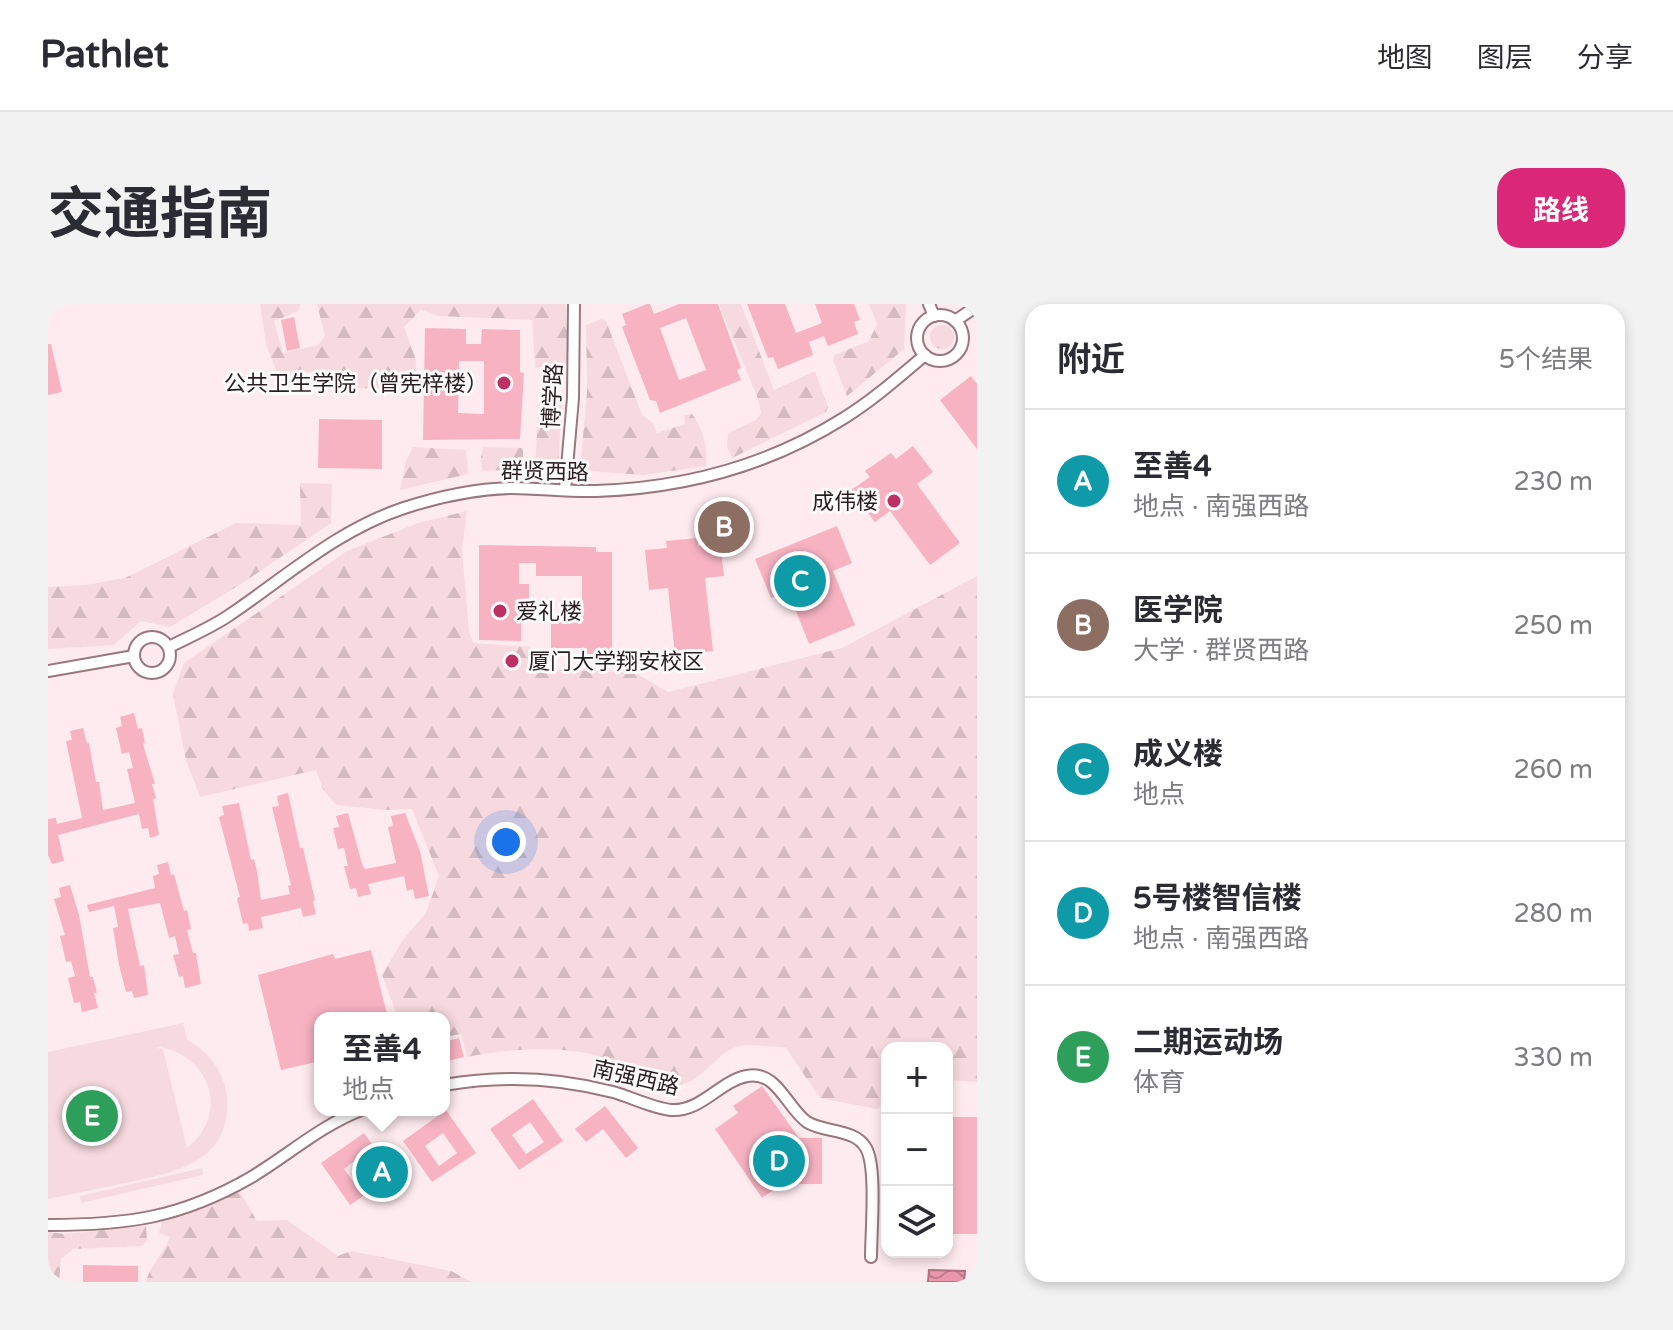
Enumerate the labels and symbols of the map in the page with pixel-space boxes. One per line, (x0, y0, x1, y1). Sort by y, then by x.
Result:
street label: 博学路 (538, 362, 568, 430)
place label: 公共卫生学院（曾宪梓楼） (224, 371, 488, 397)
marker: 公共卫生学院（曾宪梓楼） (495, 374, 513, 392)
street label: 群贤西路 (501, 458, 589, 486)
place label: 成伟楼 (812, 489, 878, 515)
marker: 成伟楼 (885, 492, 903, 510)
pin: B (698, 497, 750, 557)
pin: C (774, 551, 826, 611)
place label: 爱礼楼 (516, 599, 582, 625)
marker: 爱礼楼 (491, 602, 509, 620)
place label: 厦门大学翔安校区 (528, 649, 704, 675)
marker: 厦门大学翔安校区 (503, 652, 521, 670)
your location (486, 822, 526, 862)
street label: 南强西路 (590, 1055, 682, 1101)
pin: E (66, 1086, 118, 1146)
pin: D (753, 1131, 805, 1191)
pin: A (356, 1142, 408, 1202)

